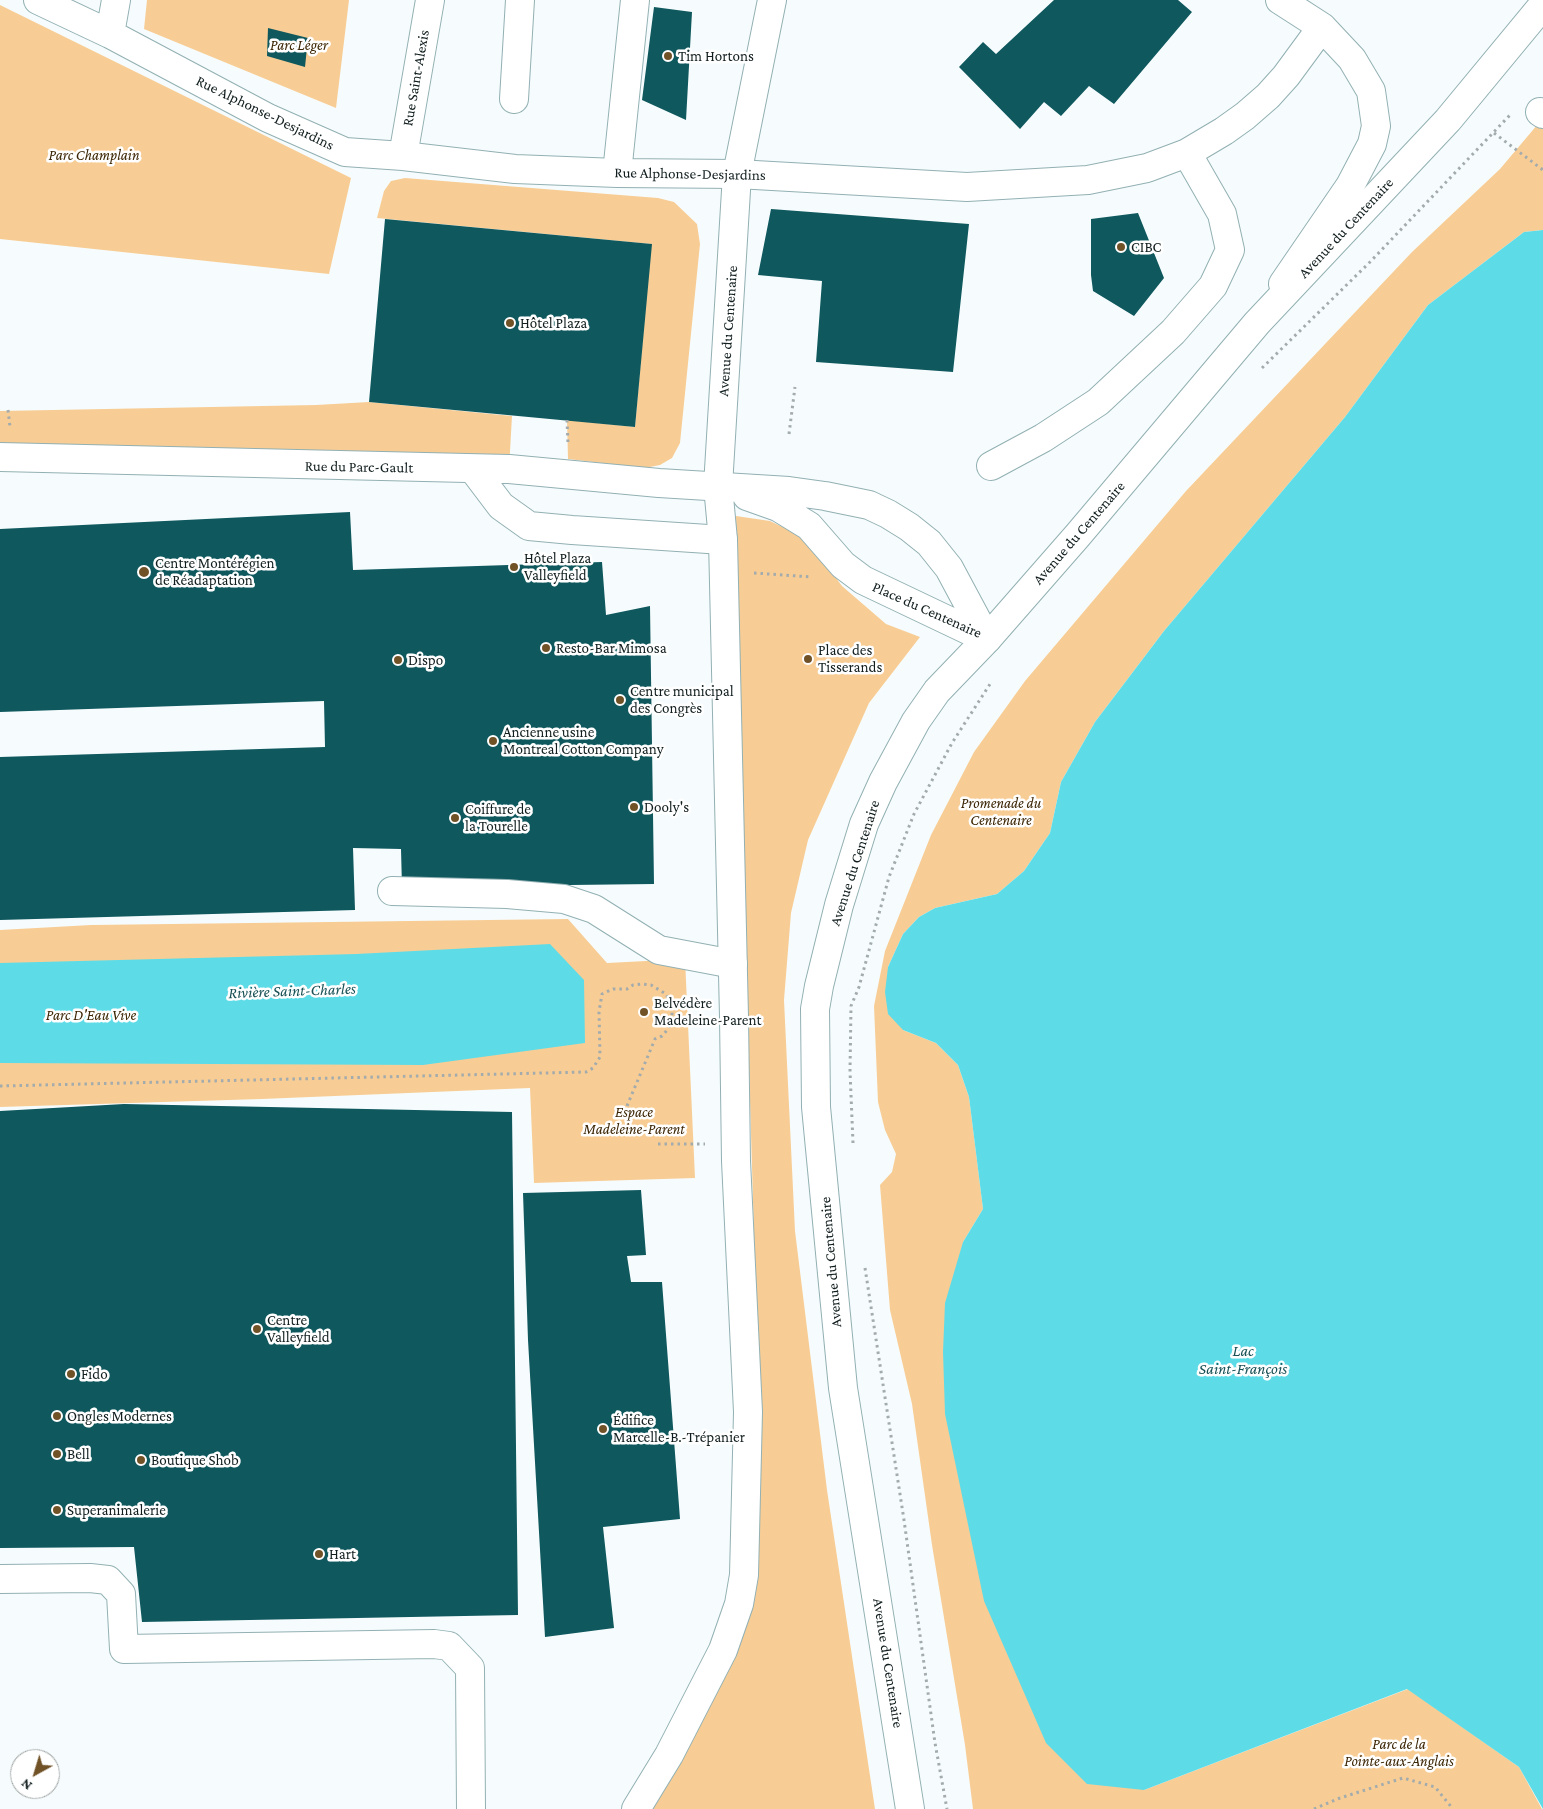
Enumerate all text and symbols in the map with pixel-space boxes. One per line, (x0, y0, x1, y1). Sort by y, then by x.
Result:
street label: Rue Saint-Alexis (399, 28, 433, 128)
park label: Parc Léger (270, 36, 328, 54)
place label: Tim Hortons (678, 47, 754, 65)
marker: Tim Hortons (662, 50, 674, 62)
street label: Rue Alphonse-Desjardins (193, 72, 337, 154)
park label: Parc Champlain (49, 146, 139, 164)
street label: Rue Alphonse-Desjardins (614, 164, 766, 184)
street label: Avenue du Centenaire (1295, 174, 1397, 282)
place label: CIBC (1131, 238, 1161, 256)
marker: CIBC (1115, 241, 1127, 253)
street label: Avenue du Centenaire (714, 265, 742, 397)
place label: Hôtel Plaza (520, 314, 587, 332)
marker: Hôtel Plaza (504, 317, 516, 329)
street label: Rue du Parc-Gault (305, 457, 413, 477)
street label: Avenue du Centenaire (1029, 478, 1129, 588)
place label: Hôtel Plaza Valleyfield (524, 549, 591, 584)
place label: Centre Montérégien de Réadaptation (155, 554, 275, 589)
marker: Hôtel Plaza Valleyfield (508, 561, 520, 573)
marker: Centre Montérégien de Réadaptation (137, 565, 151, 579)
street label: Place du Centenaire (869, 578, 985, 642)
place label: Resto-Bar Mimosa (556, 639, 667, 657)
place label: Place des Tisserands (818, 641, 882, 676)
marker: Resto-Bar Mimosa (540, 642, 552, 654)
place label: Dispo (408, 651, 443, 669)
marker: Place des Tisserands (802, 653, 814, 665)
marker: Dispo (392, 654, 404, 666)
place label: Centre municipal des Congrès (630, 682, 734, 717)
marker: Centre municipal des Congrès (614, 694, 626, 706)
place label: Ancienne usine Montreal Cotton Company (503, 723, 664, 758)
marker: Ancienne usine Montreal Cotton Company (487, 735, 499, 747)
park label: Promenade du Centenaire (961, 794, 1041, 829)
place label: Dooly's (644, 798, 689, 816)
street label: Avenue du Centenaire (826, 798, 884, 928)
place label: Coiffure de la Tourelle (465, 800, 531, 835)
marker: Dooly's (628, 801, 640, 813)
marker: Coiffure de la Tourelle (449, 812, 461, 824)
water label: Rivière Saint-Charles (228, 979, 356, 1003)
place label: Belvédère Madeleine-Parent (654, 994, 761, 1029)
park label: Parc D'Eau Vive (46, 1006, 136, 1024)
marker: Belvédère Madeleine-Parent (638, 1006, 650, 1018)
park label: Espace Madeleine-Parent (583, 1103, 685, 1138)
street label: Avenue du Centenaire (816, 1196, 846, 1328)
place label: Centre Valleyfield (267, 1311, 330, 1346)
marker: Centre Valleyfield (251, 1323, 263, 1335)
water label: Lac Saint-François (1199, 1341, 1287, 1379)
place label: Fido (81, 1365, 108, 1383)
marker: Fido (65, 1368, 77, 1380)
place label: Ongles Modernes (67, 1407, 172, 1425)
marker: Ongles Modernes (51, 1410, 63, 1422)
place label: Édifice Marcelle-B.-Trépanier (613, 1411, 745, 1446)
marker: Édifice Marcelle-B.-Trépanier (597, 1423, 609, 1435)
place label: Bell (67, 1445, 90, 1463)
marker: Bell (51, 1448, 63, 1460)
place label: Boutique Shob (151, 1451, 239, 1469)
marker: Boutique Shob (135, 1454, 147, 1466)
place label: Superanimalerie (67, 1501, 166, 1519)
marker: Superanimalerie (51, 1504, 63, 1516)
place label: Hart (329, 1545, 356, 1563)
marker: Hart (313, 1548, 325, 1560)
street label: Avenue du Centenaire (869, 1597, 907, 1729)
park label: Parc de la Pointe-aux-Anglais (1344, 1735, 1454, 1770)
north arrow (10, 1749, 60, 1799)
text: N (17, 1776, 35, 1794)

